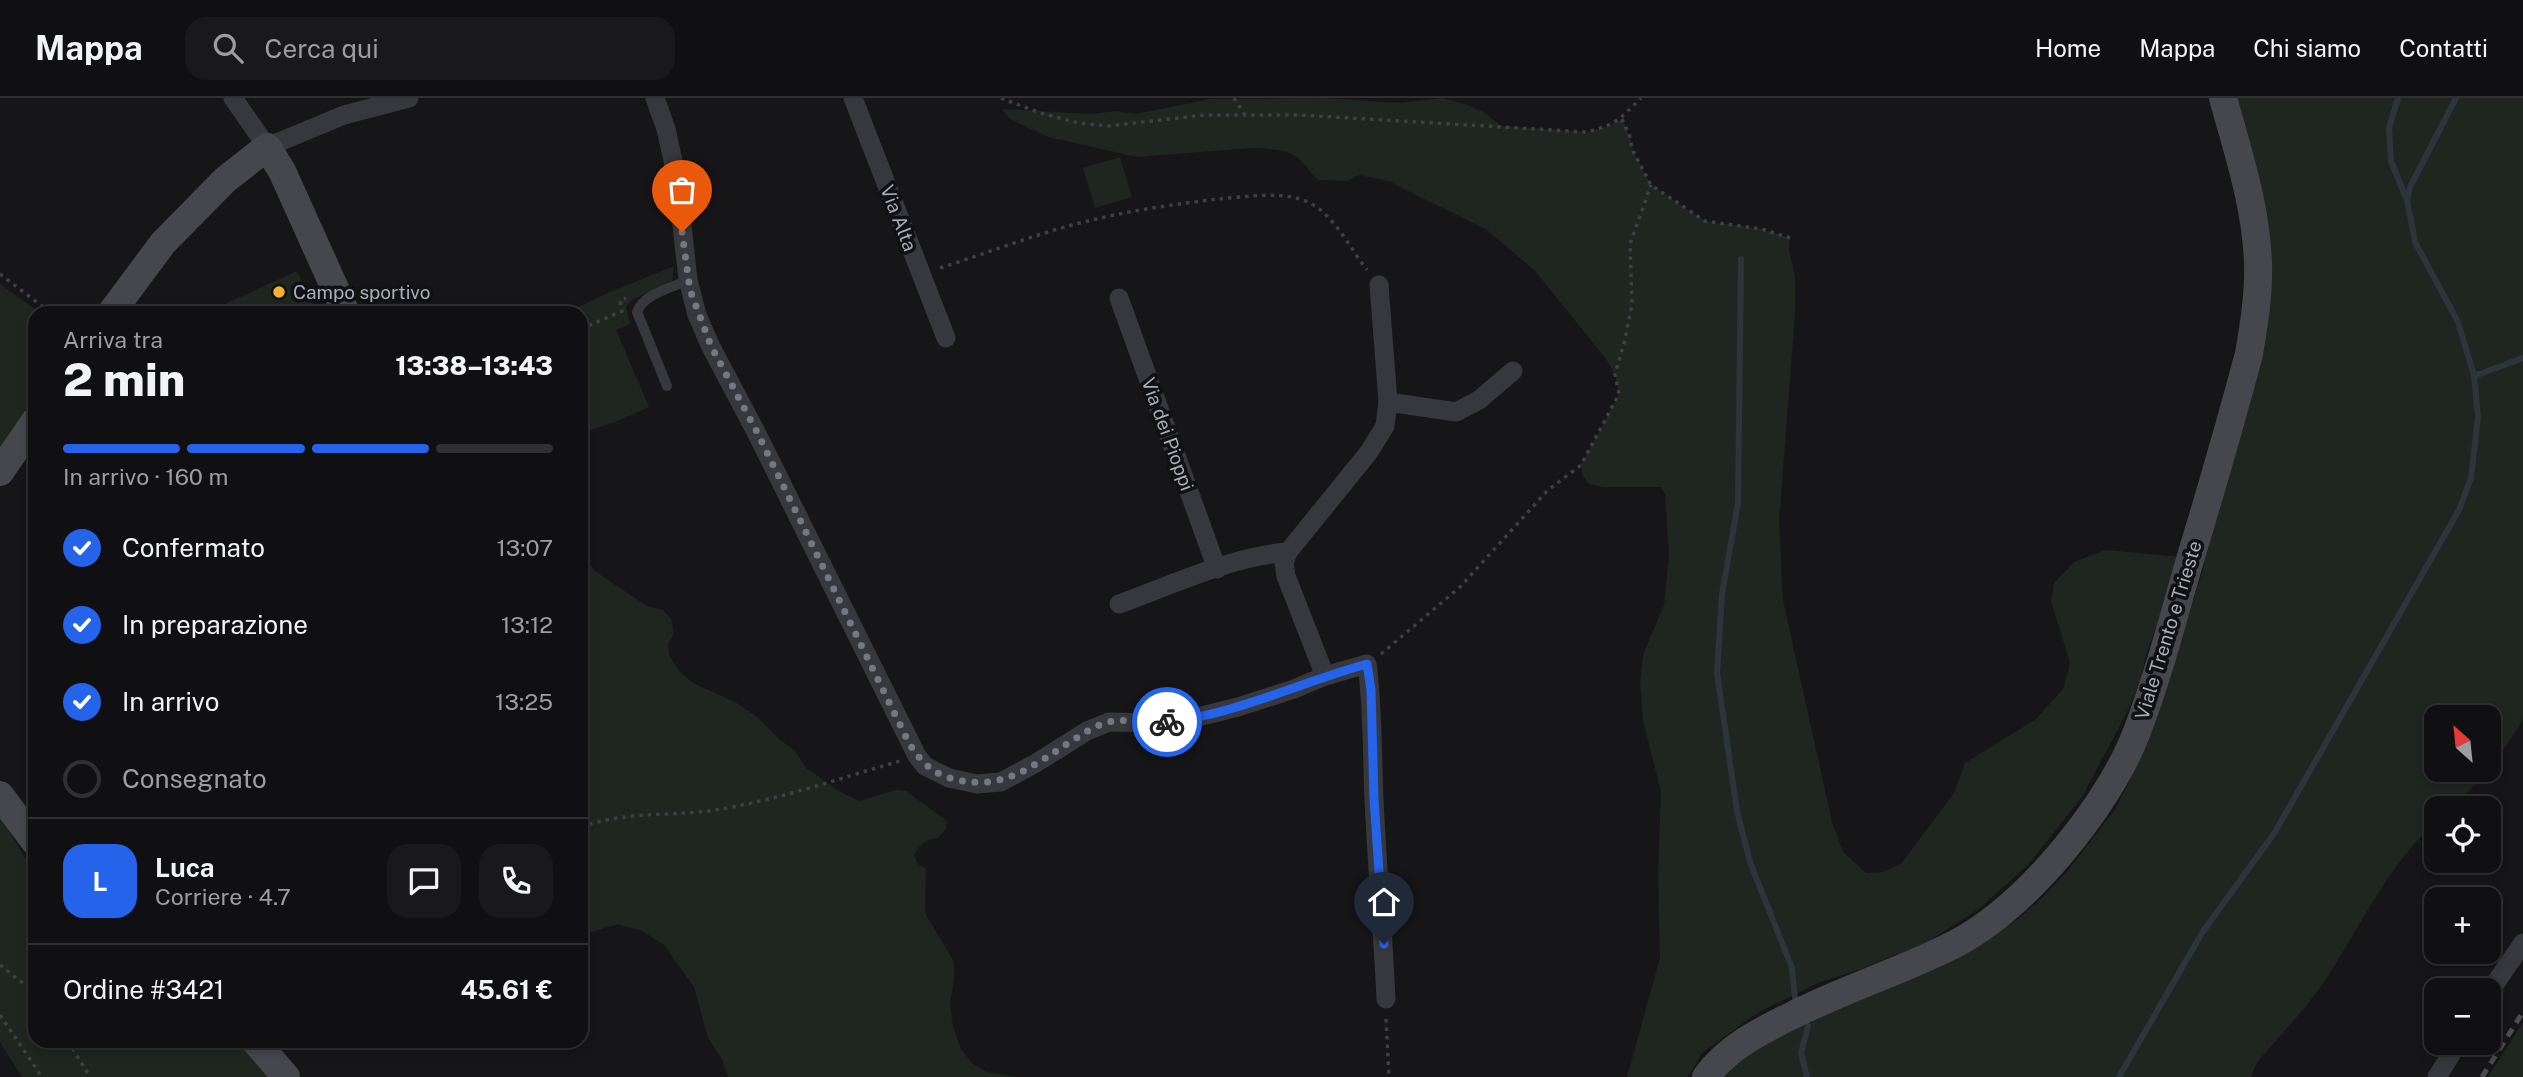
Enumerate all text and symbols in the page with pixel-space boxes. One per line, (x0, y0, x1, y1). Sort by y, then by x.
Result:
search box (185, 17, 675, 80)
text: Mappa (35, 29, 143, 67)
icon: search (209, 29, 247, 67)
text: Cerca qui (265, 33, 379, 64)
text: Home (2035, 34, 2101, 62)
text: Mappa (2139, 34, 2215, 62)
text: Chi siamo (2253, 34, 2361, 62)
text: Contatti (2399, 34, 2488, 62)
pin (652, 160, 712, 232)
icon: bag (663, 171, 701, 209)
street label: Via Alta (876, 182, 922, 254)
place label: Campo sportivo (293, 281, 431, 303)
marker: Campo sportivo (271, 284, 287, 300)
text: Arriva tra (63, 326, 163, 353)
text: 13:38–13:43 (395, 350, 553, 381)
text: 2 min (63, 352, 185, 406)
street label: Via dei Pioppi (1137, 374, 1199, 494)
text: In arrivo · 160 m (63, 463, 228, 490)
icon: check (63, 529, 101, 567)
text: Confermato (122, 532, 265, 563)
text: 13:07 (496, 534, 553, 561)
street label: Viale Trento e Trieste (2130, 538, 2206, 722)
icon: check (63, 606, 101, 644)
text: In preparazione (122, 609, 308, 640)
text: 13:12 (501, 611, 553, 638)
icon: check (63, 683, 101, 721)
text: In arrivo (122, 686, 219, 717)
courier (1132, 687, 1202, 757)
text: 13:25 (495, 688, 553, 715)
icon: bike (1148, 703, 1186, 741)
north arrow (2424, 705, 2501, 782)
map controls (2424, 705, 2501, 1055)
text: Consegnato (122, 763, 267, 794)
button: locate (2424, 796, 2501, 873)
button: chat (387, 844, 461, 918)
button: phone (479, 844, 553, 918)
text: Luca (155, 852, 215, 883)
text: L (92, 866, 108, 897)
pin (1354, 872, 1414, 944)
text: Corriere · 4.7 (155, 883, 291, 910)
icon: home (1365, 883, 1403, 921)
button: + (2424, 887, 2501, 964)
text: Ordine #3421 (63, 974, 224, 1005)
text: 45.61 € (461, 974, 553, 1005)
button: − (2424, 978, 2501, 1055)

